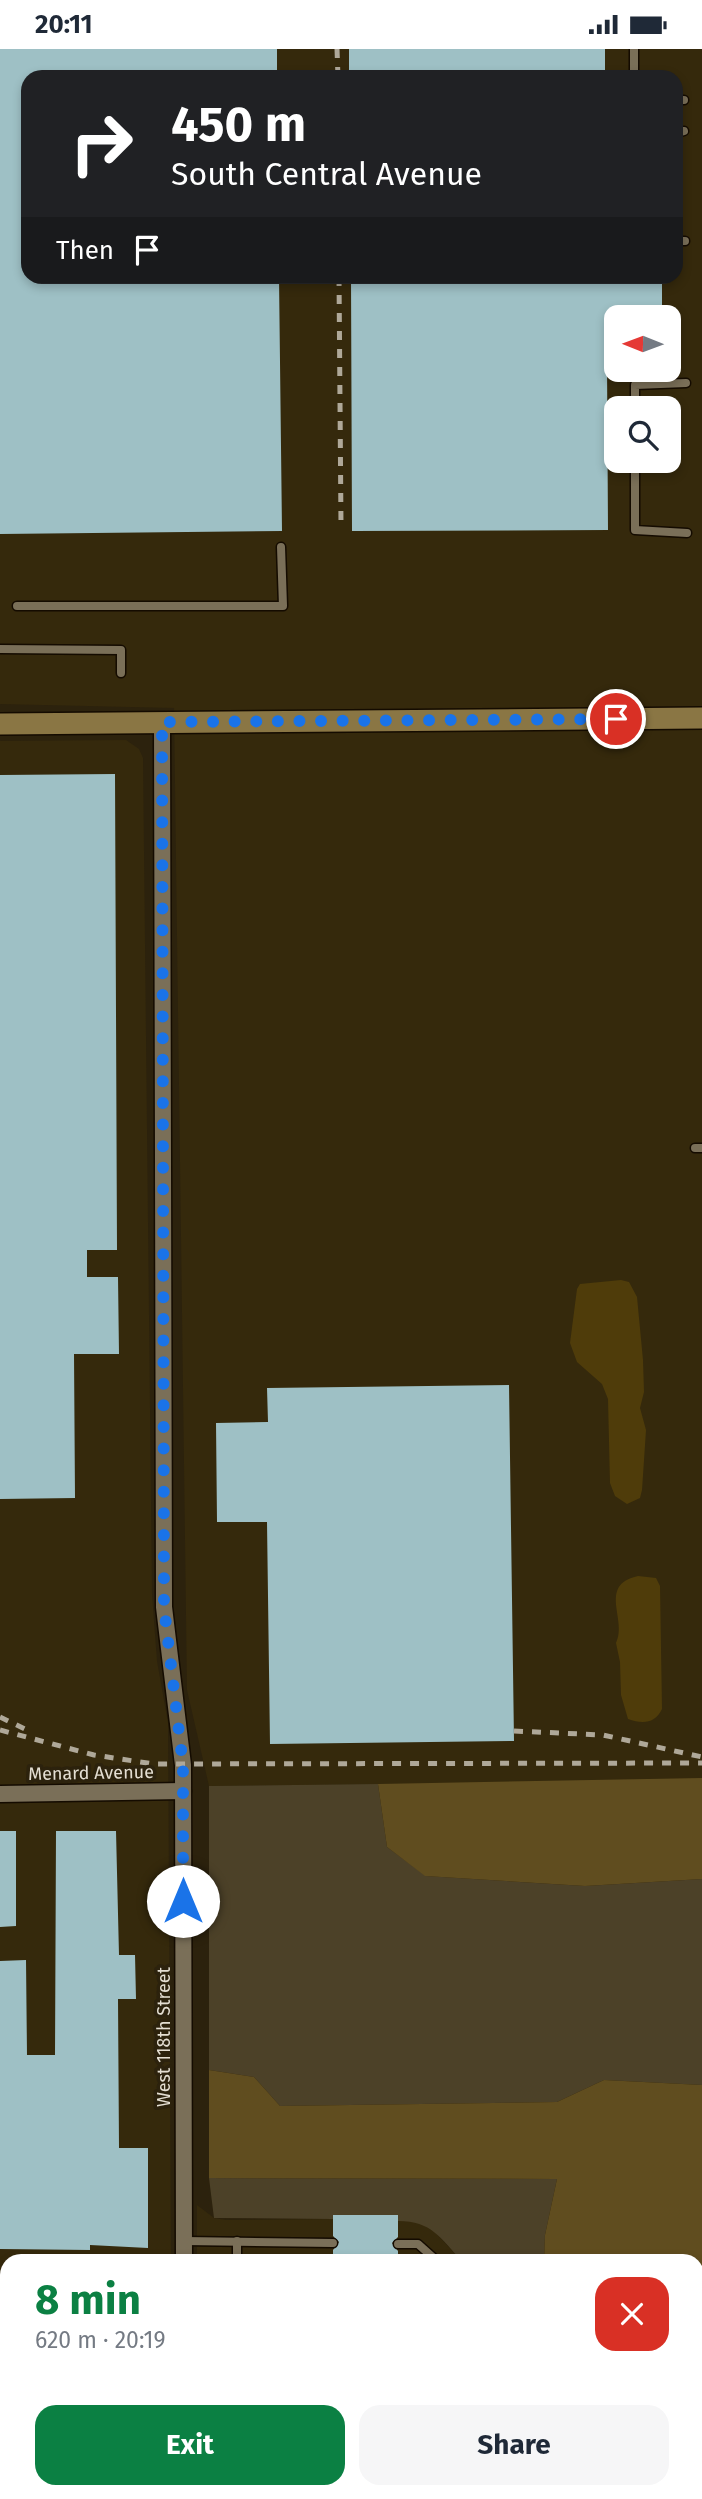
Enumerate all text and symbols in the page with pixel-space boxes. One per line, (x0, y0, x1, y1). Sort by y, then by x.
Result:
text: 20:11 (35, 9, 93, 40)
text: 450 m (171, 95, 306, 154)
icon: right (56, 98, 147, 189)
text: South Central Avenue (171, 155, 482, 193)
icon: arrive (128, 231, 166, 269)
text: Then (56, 235, 114, 266)
north arrow (604, 305, 681, 381)
map controls (604, 305, 681, 473)
button: search (604, 396, 681, 473)
pin (586, 689, 646, 749)
icon: arrive (597, 700, 635, 738)
street label: Menard Avenue (28, 1761, 154, 1785)
position arrow (146, 1864, 220, 1938)
street label: West 118th Street (153, 1966, 175, 2107)
text: 8 min (35, 2275, 141, 2325)
button: close (595, 2277, 669, 2351)
text: 620 m · 20:19 (35, 2326, 166, 2354)
button: Exit (35, 2405, 345, 2485)
button: Share (359, 2405, 669, 2485)

